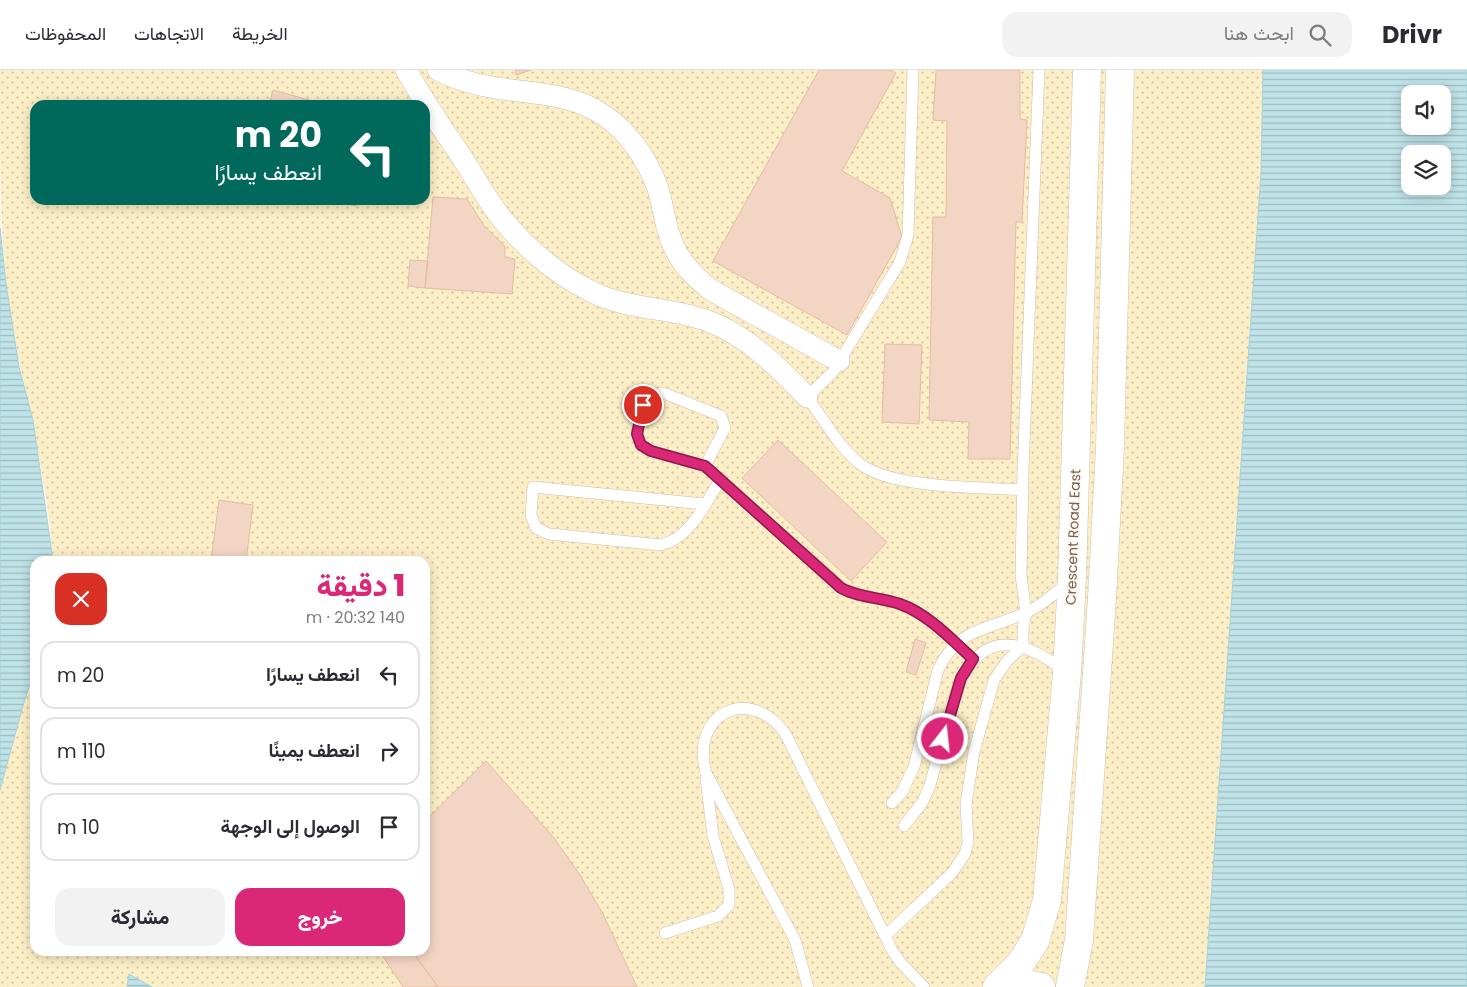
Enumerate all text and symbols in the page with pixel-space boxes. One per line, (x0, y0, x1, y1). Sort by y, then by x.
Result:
search box (1002, 12, 1352, 57)
text: Drivr (1382, 18, 1442, 51)
text: ابحث هنا (1224, 20, 1294, 47)
text: المحفوظات (25, 21, 106, 46)
text: الاتجاهات (134, 21, 204, 46)
text: الخريطة (232, 21, 288, 46)
icon: search (1306, 21, 1334, 49)
map controls (1401, 85, 1451, 195)
button: sound (1401, 85, 1451, 135)
text: 20 m (235, 110, 322, 159)
icon: left (340, 120, 405, 185)
button: layers (1401, 145, 1451, 195)
text: انعطف يسارًا (215, 157, 322, 188)
pin (622, 384, 664, 426)
icon: arrive (629, 391, 657, 419)
street label: Crescent Road East (1061, 469, 1085, 605)
text: 1 دقيقة (317, 564, 405, 607)
button: close (55, 573, 107, 625)
text: 140 m · 20:32 (306, 606, 405, 629)
text: انعطف يسارًا (266, 661, 360, 688)
icon: left (375, 661, 403, 689)
text: 20 m (57, 662, 105, 689)
position arrow (916, 712, 968, 764)
text: انعطف يمينًا (268, 737, 360, 764)
icon: right (375, 737, 403, 765)
text: 110 m (57, 738, 106, 765)
text: الوصول إلى الوجهة (221, 813, 360, 840)
icon: arrive (375, 813, 403, 841)
text: 10 m (57, 814, 100, 841)
button: مشاركة (55, 888, 225, 946)
button: خروج (235, 888, 405, 946)

